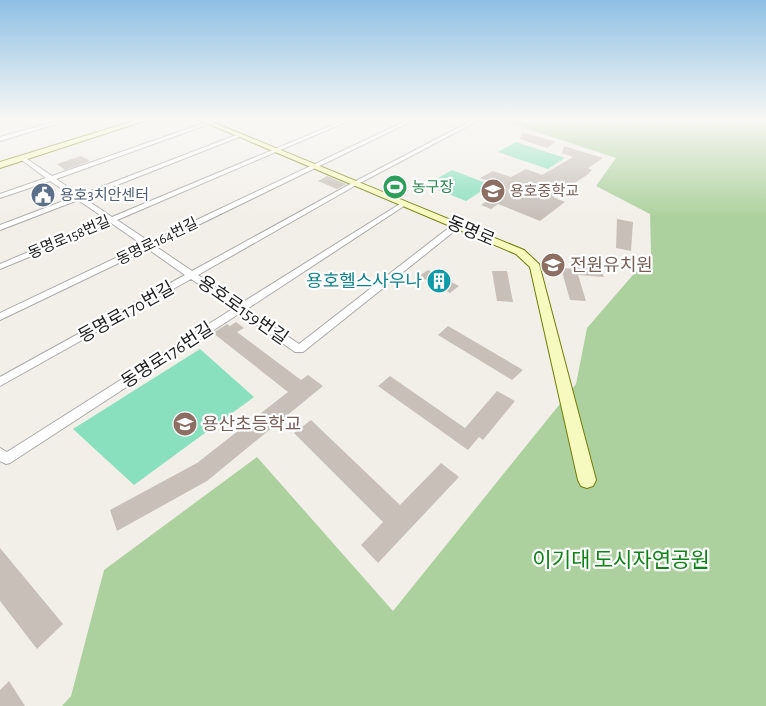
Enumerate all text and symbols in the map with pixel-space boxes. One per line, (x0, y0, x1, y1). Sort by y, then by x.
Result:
sports icon: 농구장 (382, 174, 408, 200)
school or university icon: 용호중학교 (480, 178, 506, 204)
place label: 농구장 (412, 179, 454, 195)
public building icon: 용호3치안센터 (30, 182, 56, 208)
place label: 용호중학교 (510, 182, 579, 199)
place label: 용호3치안센터 (60, 187, 149, 203)
street label: 동명로158번길 (26, 213, 112, 261)
street label: 동명로 (444, 213, 497, 250)
street label: 동명로164번길 (114, 214, 200, 268)
school or university icon: 전원유치원 (540, 252, 566, 278)
place label: 전원유치원 (570, 255, 653, 275)
building icon: 용호헬스사우나 (426, 268, 452, 294)
place label: 용호헬스사우나 (306, 272, 422, 291)
street label: 용호로159번길 (194, 273, 291, 348)
street label: 동명로170번길 (75, 278, 177, 346)
street label: 동명로176번길 (118, 319, 216, 392)
school or university icon: 용산초등학교 (172, 411, 198, 437)
place label: 용산초등학교 (202, 415, 301, 434)
park label: 이기대 도시자연공원 (532, 549, 710, 571)

